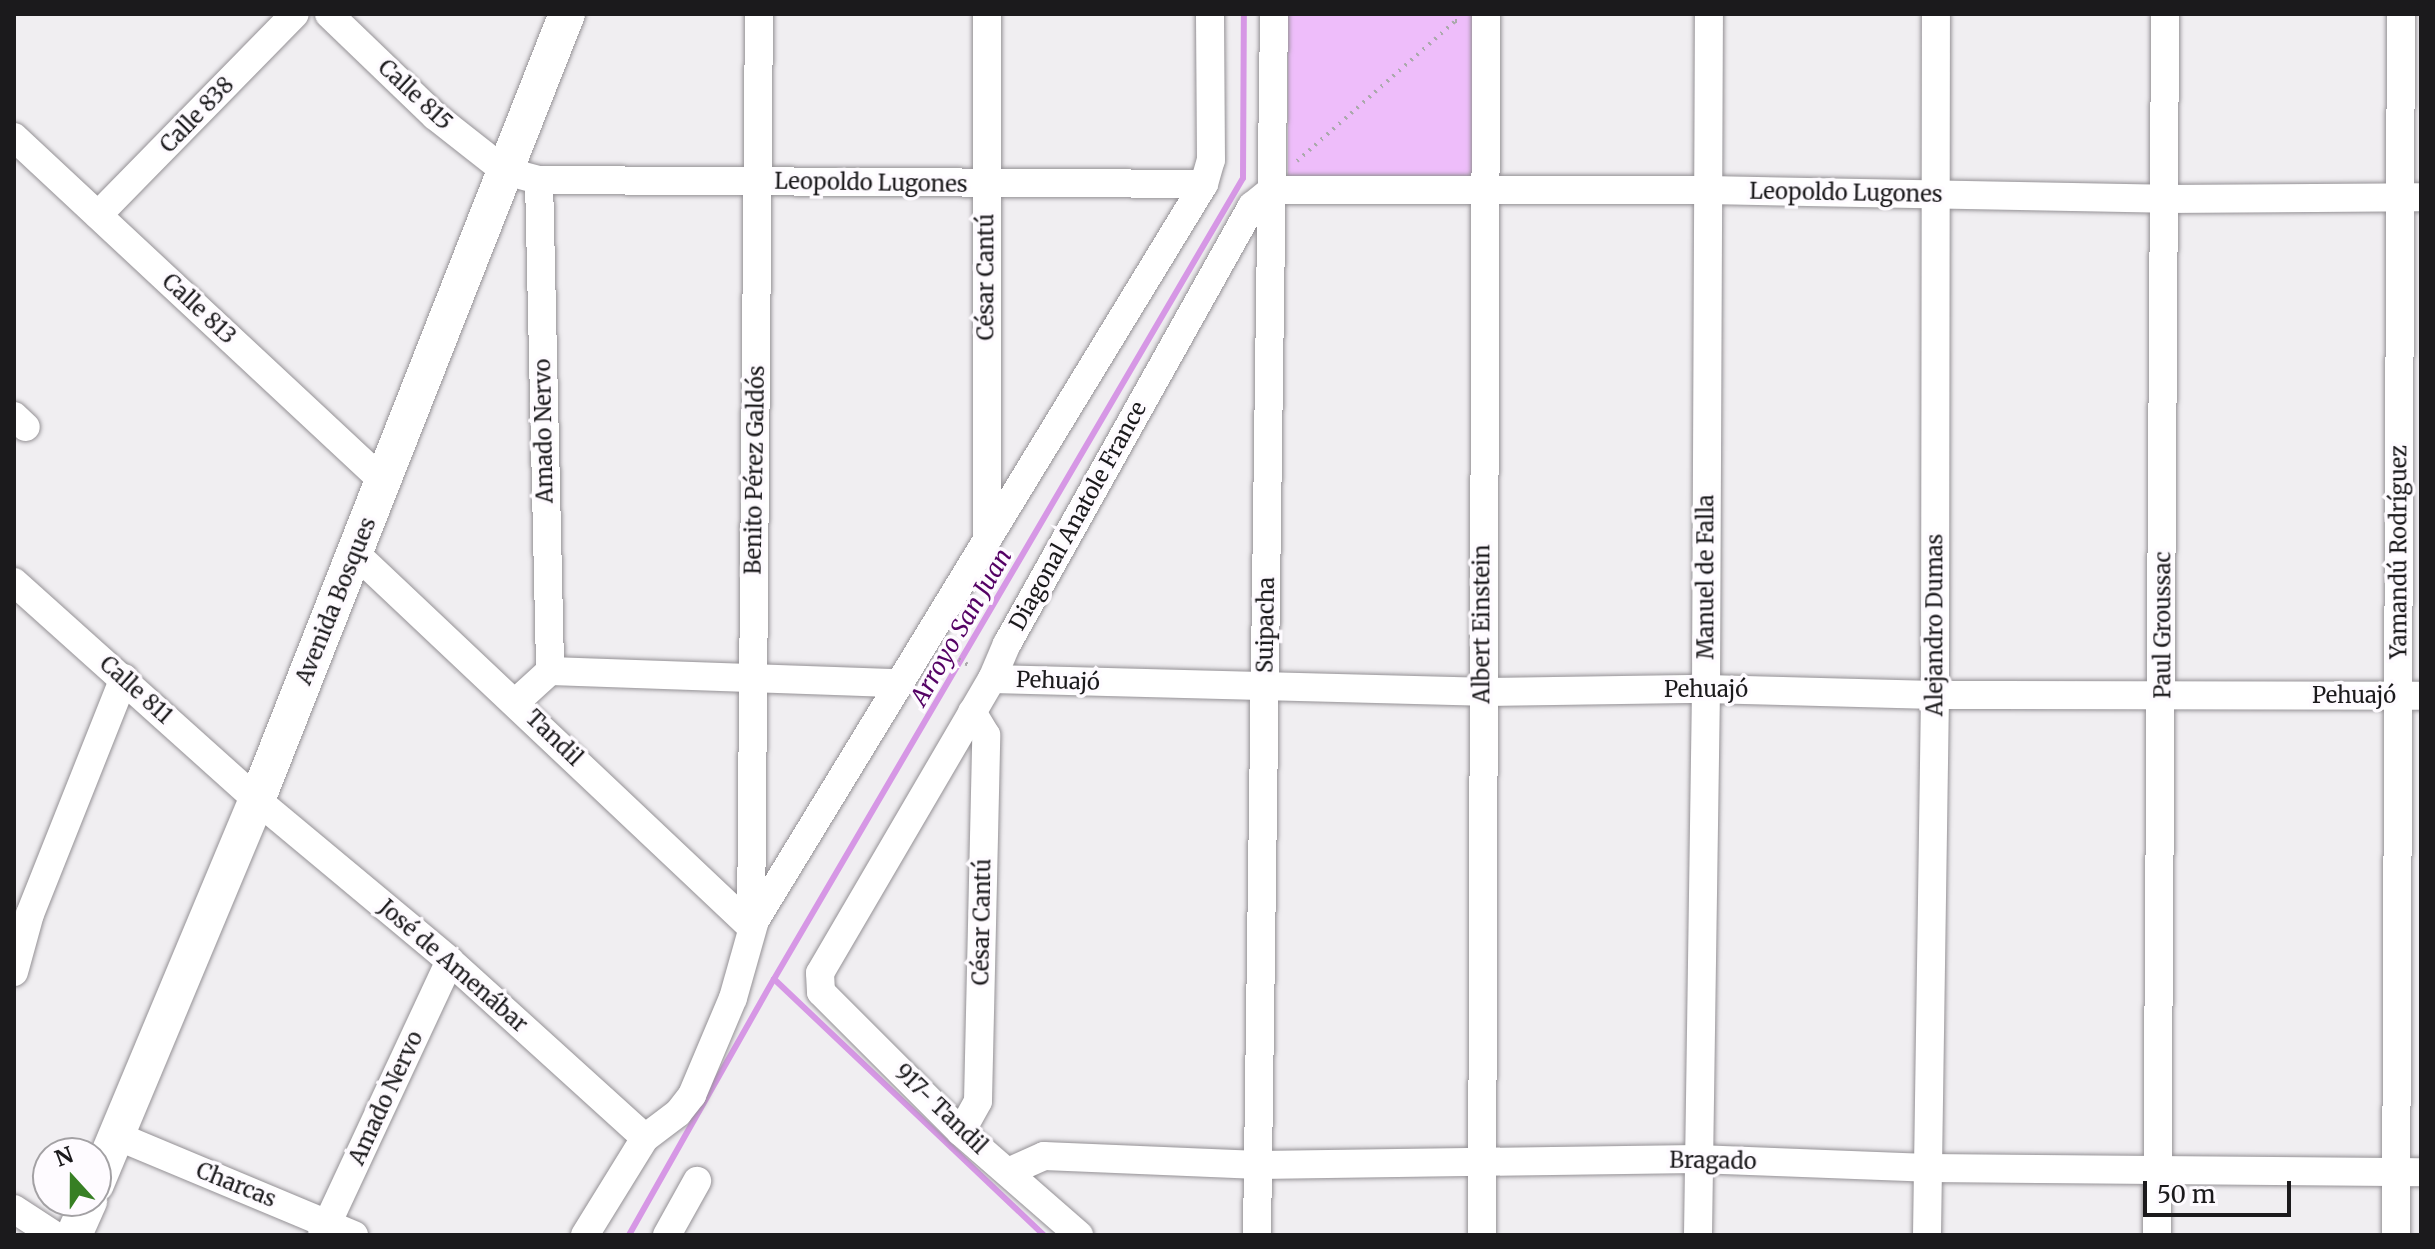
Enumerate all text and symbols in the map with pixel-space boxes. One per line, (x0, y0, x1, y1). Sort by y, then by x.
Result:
street label: Calle 815 (373, 54, 457, 136)
street label: Calle 838 (155, 72, 239, 158)
street label: Leopoldo Lugones (774, 168, 968, 198)
street label: Leopoldo Lugones (1749, 178, 1943, 208)
street label: César Cantú (973, 214, 999, 340)
street label: Calle 813 (157, 268, 241, 350)
street label: Amado Nervo (530, 359, 558, 503)
street label: Benito Pérez Galdós (740, 365, 770, 575)
street label: Diagonal Anatole France (1004, 397, 1152, 635)
street label: Yamandú Rodríguez (2386, 445, 2412, 659)
street label: Manuel de Falla (1693, 495, 1719, 659)
street label: Avenida Bosques (290, 514, 382, 688)
street label: Alejandro Dumas (1922, 534, 1948, 716)
water label: Arroyo San Juan (904, 544, 1018, 710)
street label: Albert Einstein (1469, 544, 1495, 704)
street label: Paul Groussac (2150, 551, 2176, 699)
street label: Suipacha (1252, 577, 1280, 673)
street label: Calle 811 (94, 651, 178, 729)
street label: Pehuajó (1016, 666, 1100, 696)
street label: Pehuajó (1664, 677, 1748, 703)
street label: Pehuajó (2312, 683, 2396, 709)
street label: Tandil (520, 705, 588, 771)
street label: César Cantú (968, 858, 996, 986)
street label: José de Amenábar (373, 894, 533, 1038)
street label: Amado Nervo (344, 1027, 428, 1169)
street label: 917- Tandil (889, 1058, 993, 1160)
north arrow (32, 1137, 112, 1217)
text: N (51, 1140, 77, 1173)
street label: Bragado (1669, 1147, 1757, 1175)
street label: Charcas (192, 1157, 280, 1213)
scale bar (2147, 1165, 2295, 1215)
text: 50 m (2157, 1179, 2216, 1210)

